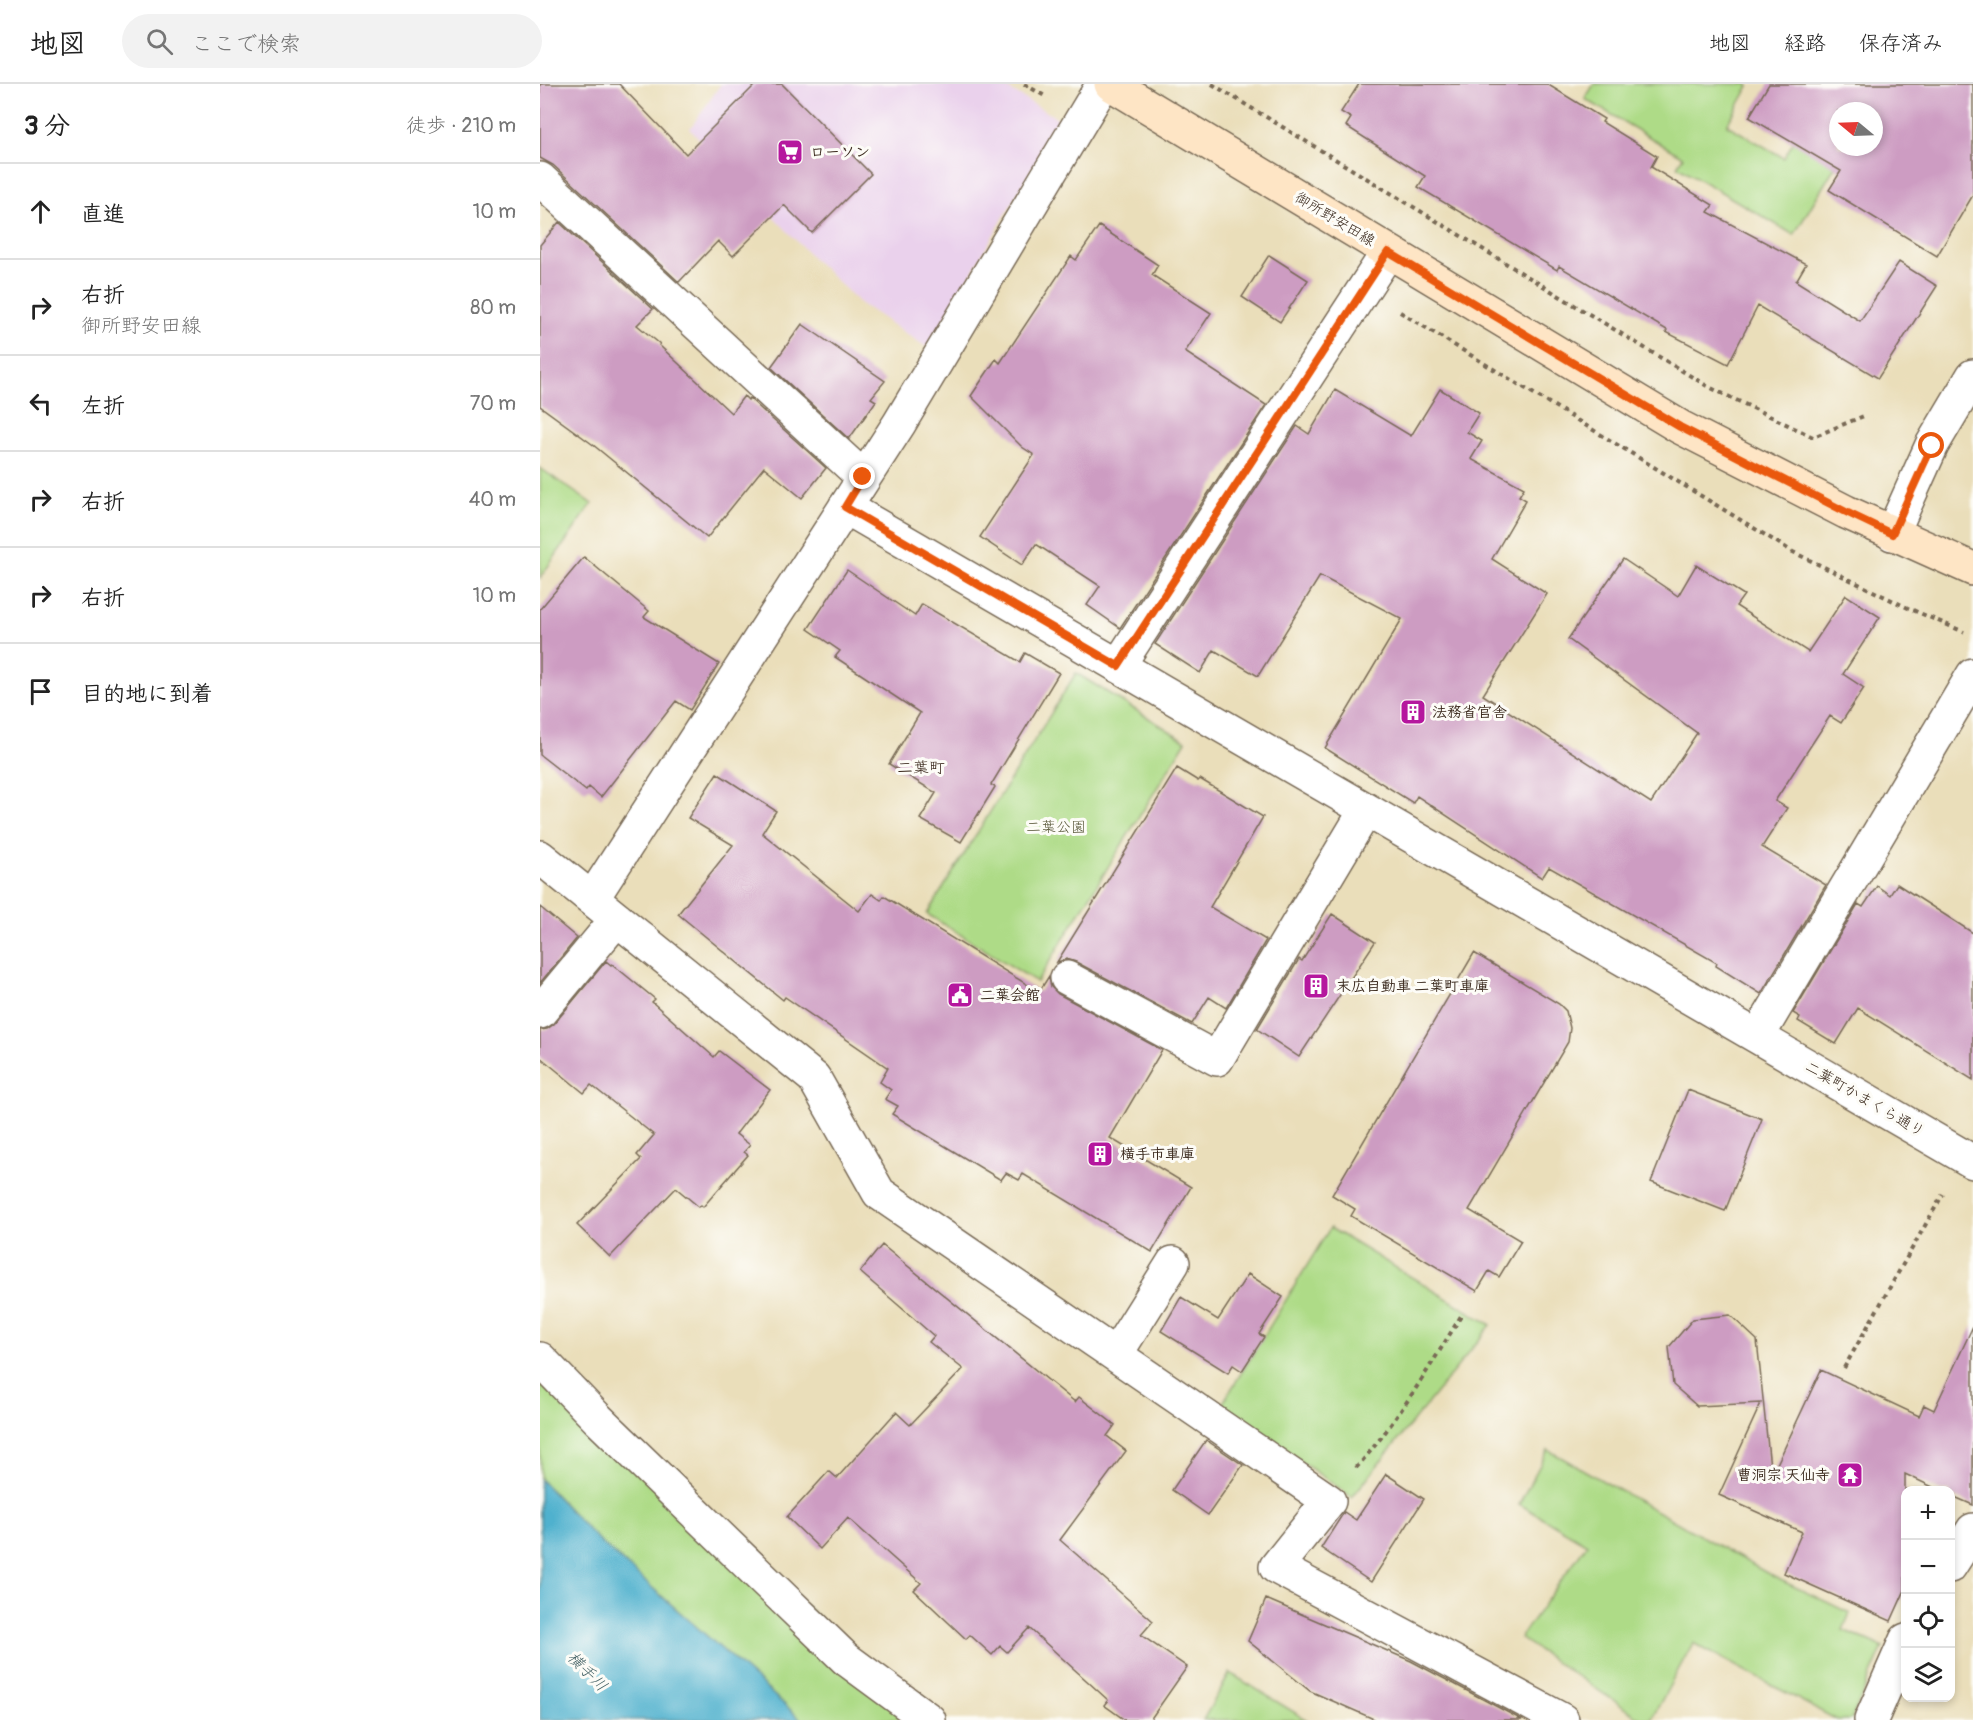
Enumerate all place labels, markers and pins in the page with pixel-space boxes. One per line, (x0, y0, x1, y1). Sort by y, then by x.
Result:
supermarket icon: ローソン (775, 137, 805, 167)
place label: ローソン (810, 143, 870, 162)
building icon: 法務省官舎 (1398, 697, 1428, 727)
place label: 法務省官舎 (1432, 703, 1507, 722)
building icon: 末広自動車 二葉町車庫 (1301, 971, 1331, 1001)
place label: 末広自動車 二葉町車庫 (1336, 977, 1489, 996)
public building icon: 二葉会館 (945, 980, 975, 1010)
place label: 二葉会館 (980, 986, 1040, 1005)
building icon: 横手市車庫 (1085, 1139, 1115, 1169)
place label: 横手市車庫 (1120, 1145, 1195, 1164)
temple icon: 曹洞宗 天仙寺 (1835, 1460, 1865, 1490)
place label: 曹洞宗 天仙寺 (1737, 1466, 1830, 1485)

